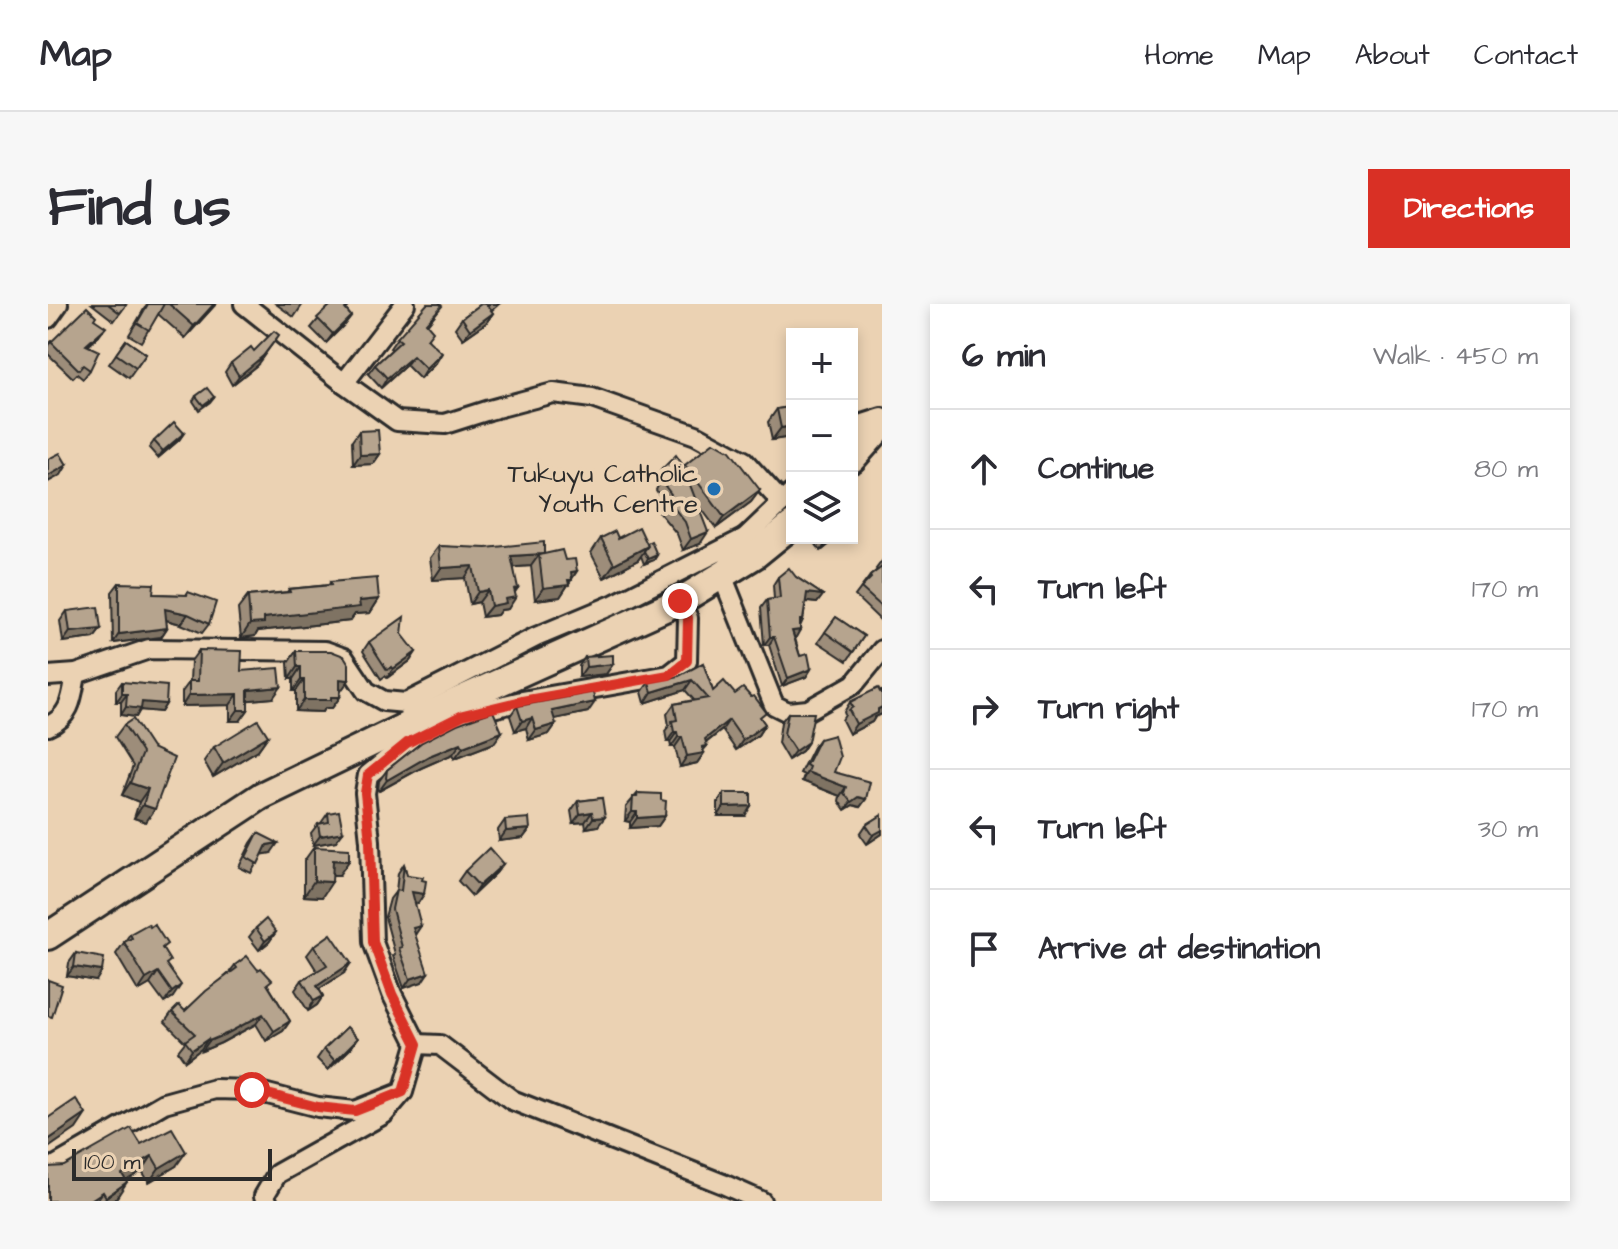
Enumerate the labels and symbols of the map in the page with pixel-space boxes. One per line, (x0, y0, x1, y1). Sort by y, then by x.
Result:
place label: Tukuyu Catholic Youth Centre (507, 456, 698, 522)
marker: Tukuyu Catholic Youth Centre (705, 480, 723, 498)
route end (662, 583, 698, 619)
route start (234, 1072, 270, 1108)
scale bar (72, 1145, 272, 1181)

